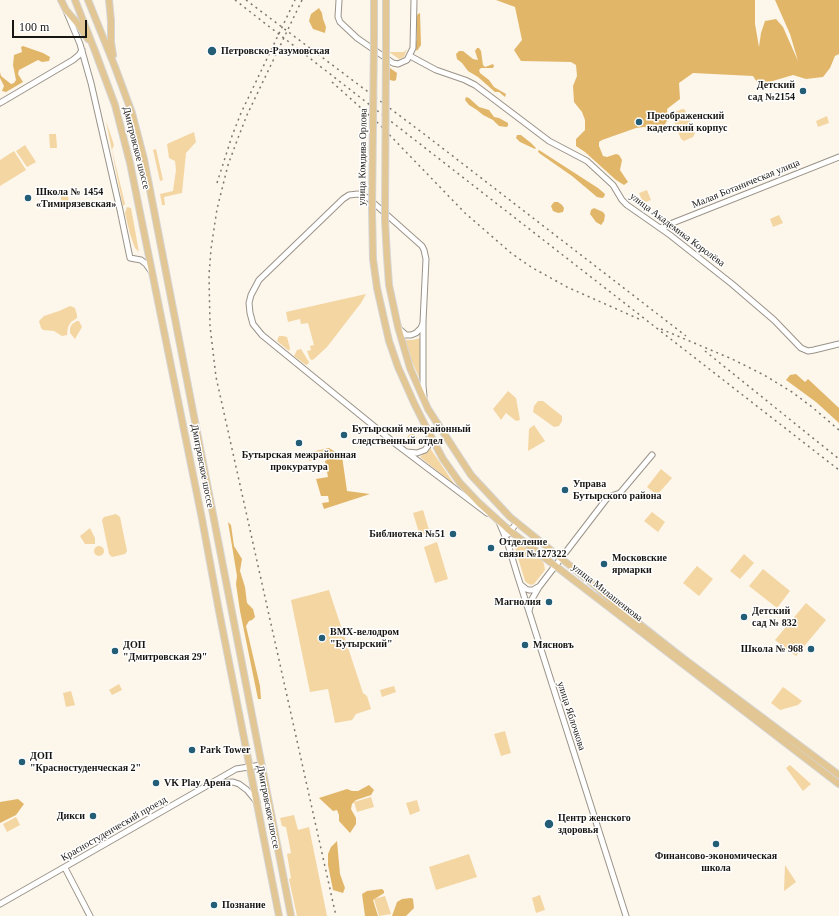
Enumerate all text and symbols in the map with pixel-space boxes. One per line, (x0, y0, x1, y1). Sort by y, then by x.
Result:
scale bar (14, 12, 89, 38)
text: 100 m (19, 20, 49, 34)
marker: Петровско-Разумовская (206, 45, 218, 57)
place label: Петровско-Разумовская (221, 45, 330, 57)
place label: Детский сад №2154 (748, 79, 795, 102)
marker: Детский сад №2154 (798, 86, 808, 96)
street label: Дмитровское шоссе (120, 105, 152, 191)
street label: улица Комдива Орлова (356, 108, 370, 206)
place label: Преображенский кадетский корпус (647, 110, 727, 134)
marker: Преображенский кадетский корпус (634, 117, 644, 127)
street label: Малая Ботаническая улица (690, 157, 802, 211)
place label: Школа № 1454 «Тимирязевская» (36, 186, 116, 210)
street label: улица Академика Королёва (627, 190, 727, 270)
marker: Школа № 1454 «Тимирязевская» (23, 193, 33, 203)
street label: Дмитровское шоссе (188, 423, 216, 509)
place label: Бутырский межрайонный следственный отдел (352, 423, 471, 446)
marker: Бутырский межрайонный следственный отдел (339, 430, 349, 440)
marker: Бутырская межрайонная прокуратура (294, 438, 304, 448)
place label: Бутырская межрайонная прокуратура (242, 449, 356, 472)
place label: Управа Бутырского района (573, 478, 662, 502)
marker: Управа Бутырского района (560, 485, 570, 495)
place label: Библиотека №51 (369, 528, 445, 540)
marker: Библиотека №51 (448, 529, 458, 539)
place label: Отделение связи №127322 (499, 536, 566, 560)
marker: Отделение связи №127322 (486, 543, 496, 553)
place label: Московские ярмарки (612, 552, 667, 576)
marker: Московские ярмарки (599, 559, 609, 569)
street label: улица Милашенкова (569, 562, 645, 624)
place label: Магнолия (495, 596, 541, 608)
marker: Магнолия (544, 597, 554, 607)
place label: Детский сад № 832 (752, 605, 797, 628)
marker: Детский сад № 832 (739, 612, 749, 622)
place label: BMX-велодром "Бутырский" (330, 626, 399, 650)
marker: BMX-велодром "Бутырский" (317, 633, 327, 643)
place label: ДОП "Дмитровская 29" (123, 639, 207, 662)
place label: Мясновъ (533, 639, 574, 651)
marker: Мясновъ (520, 640, 530, 650)
place label: Школа № 968 (741, 643, 803, 655)
marker: Школа № 968 (806, 644, 816, 654)
marker: ДОП "Дмитровская 29" (110, 646, 120, 656)
street label: улица Яблочкова (554, 680, 588, 752)
place label: Park Tower (200, 744, 250, 756)
marker: Park Tower (187, 745, 197, 755)
place label: ДОП "Красностуденческая 2" (30, 750, 141, 774)
marker: ДОП "Красностуденческая 2" (17, 757, 27, 767)
street label: Дмитровское шоссе (254, 764, 282, 850)
place label: VK Play Арена (164, 777, 231, 789)
marker: VK Play Арена (151, 778, 161, 788)
street label: Красностуденческий проезд (59, 794, 169, 864)
place label: Дикси (57, 810, 85, 822)
marker: Дикси (88, 811, 98, 821)
place label: Центр женского здоровья (558, 812, 631, 836)
marker: Центр женского здоровья (543, 818, 555, 830)
marker: Финансово-экономическая школа (711, 839, 721, 849)
place label: Финансово-экономическая школа (655, 850, 777, 874)
place label: Познание (222, 899, 266, 911)
marker: Познание (209, 900, 219, 910)

